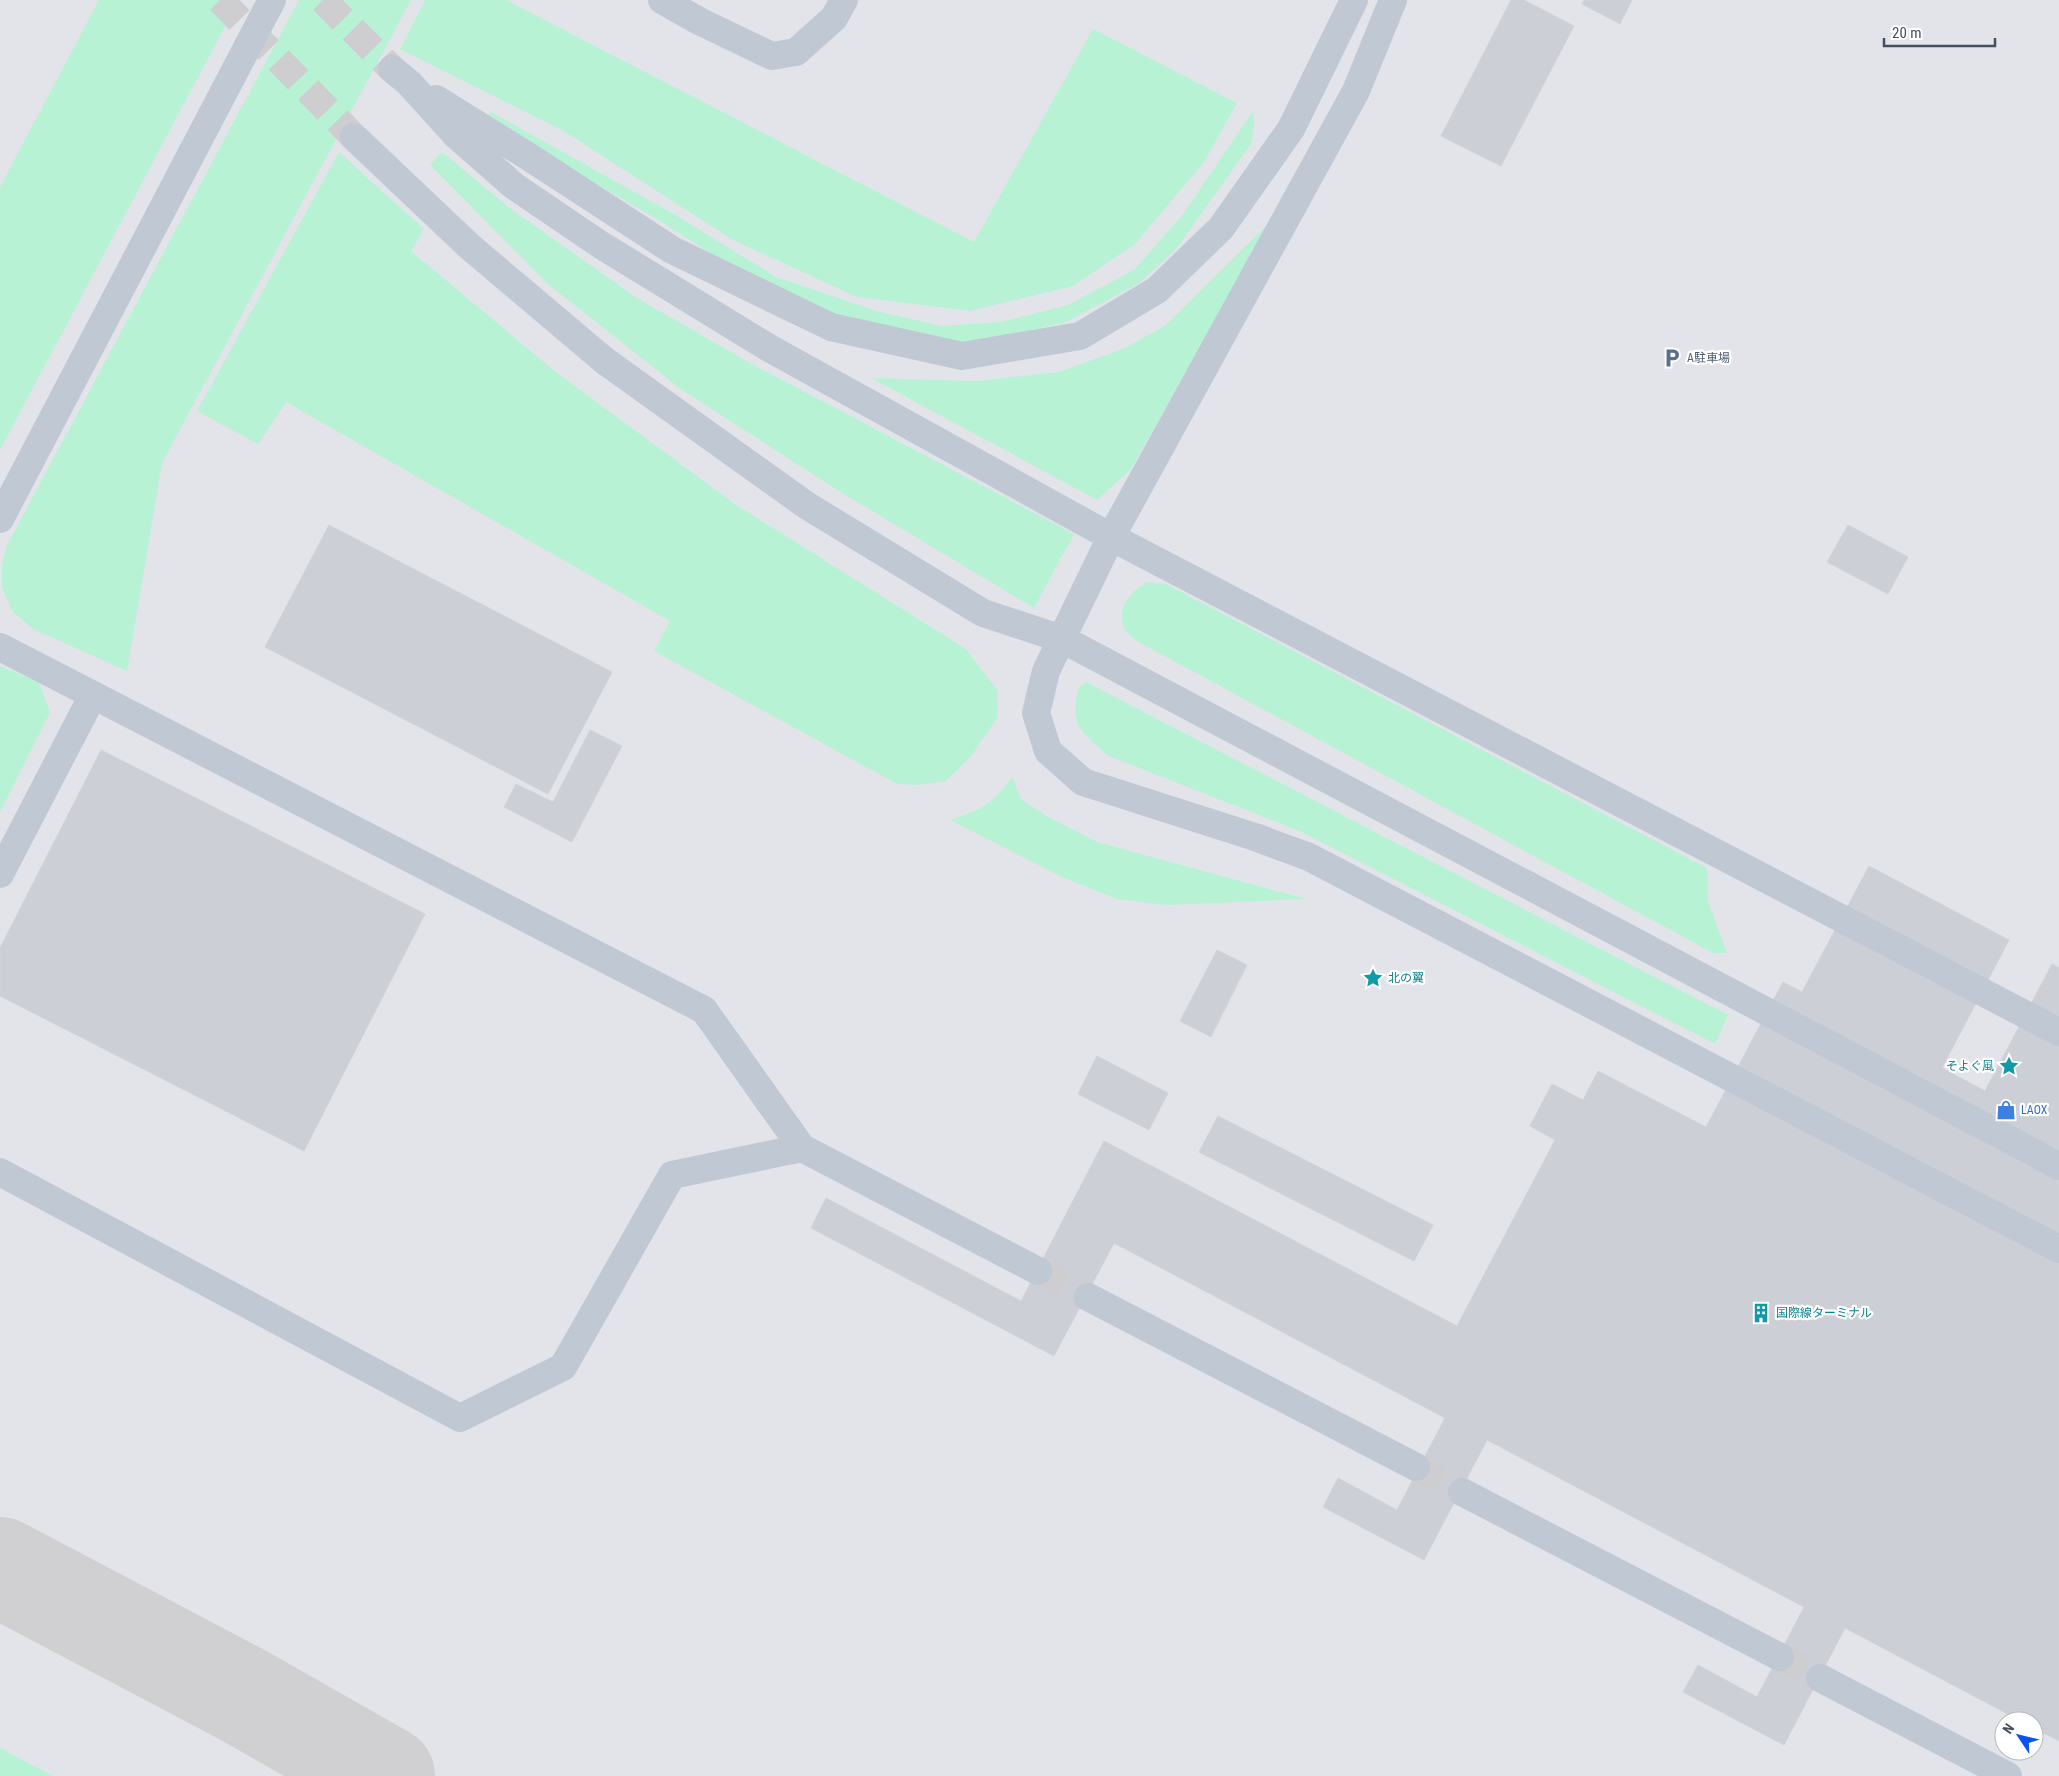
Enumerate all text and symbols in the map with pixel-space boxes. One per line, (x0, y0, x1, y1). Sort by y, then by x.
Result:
scale bar (1884, 15, 1995, 47)
text: 20 m (1892, 24, 1922, 42)
parking icon: A駐車場 (1661, 347, 1683, 369)
place label: A駐車場 (1687, 351, 1730, 365)
place icon: 北の翼 (1362, 967, 1384, 989)
place label: 北の翼 (1388, 971, 1424, 985)
place icon: そよぐ風 (1998, 1055, 2020, 1077)
place label: そよぐ風 (1946, 1059, 1994, 1073)
shop icon: LAOX (1995, 1099, 2017, 1121)
place label: LAOX (2021, 1103, 2048, 1117)
building icon: 国際線ターミナル (1750, 1302, 1772, 1324)
place label: 国際線ターミナル (1776, 1306, 1872, 1320)
north arrow (1994, 1711, 2044, 1761)
text: N (1999, 1720, 2017, 1737)

